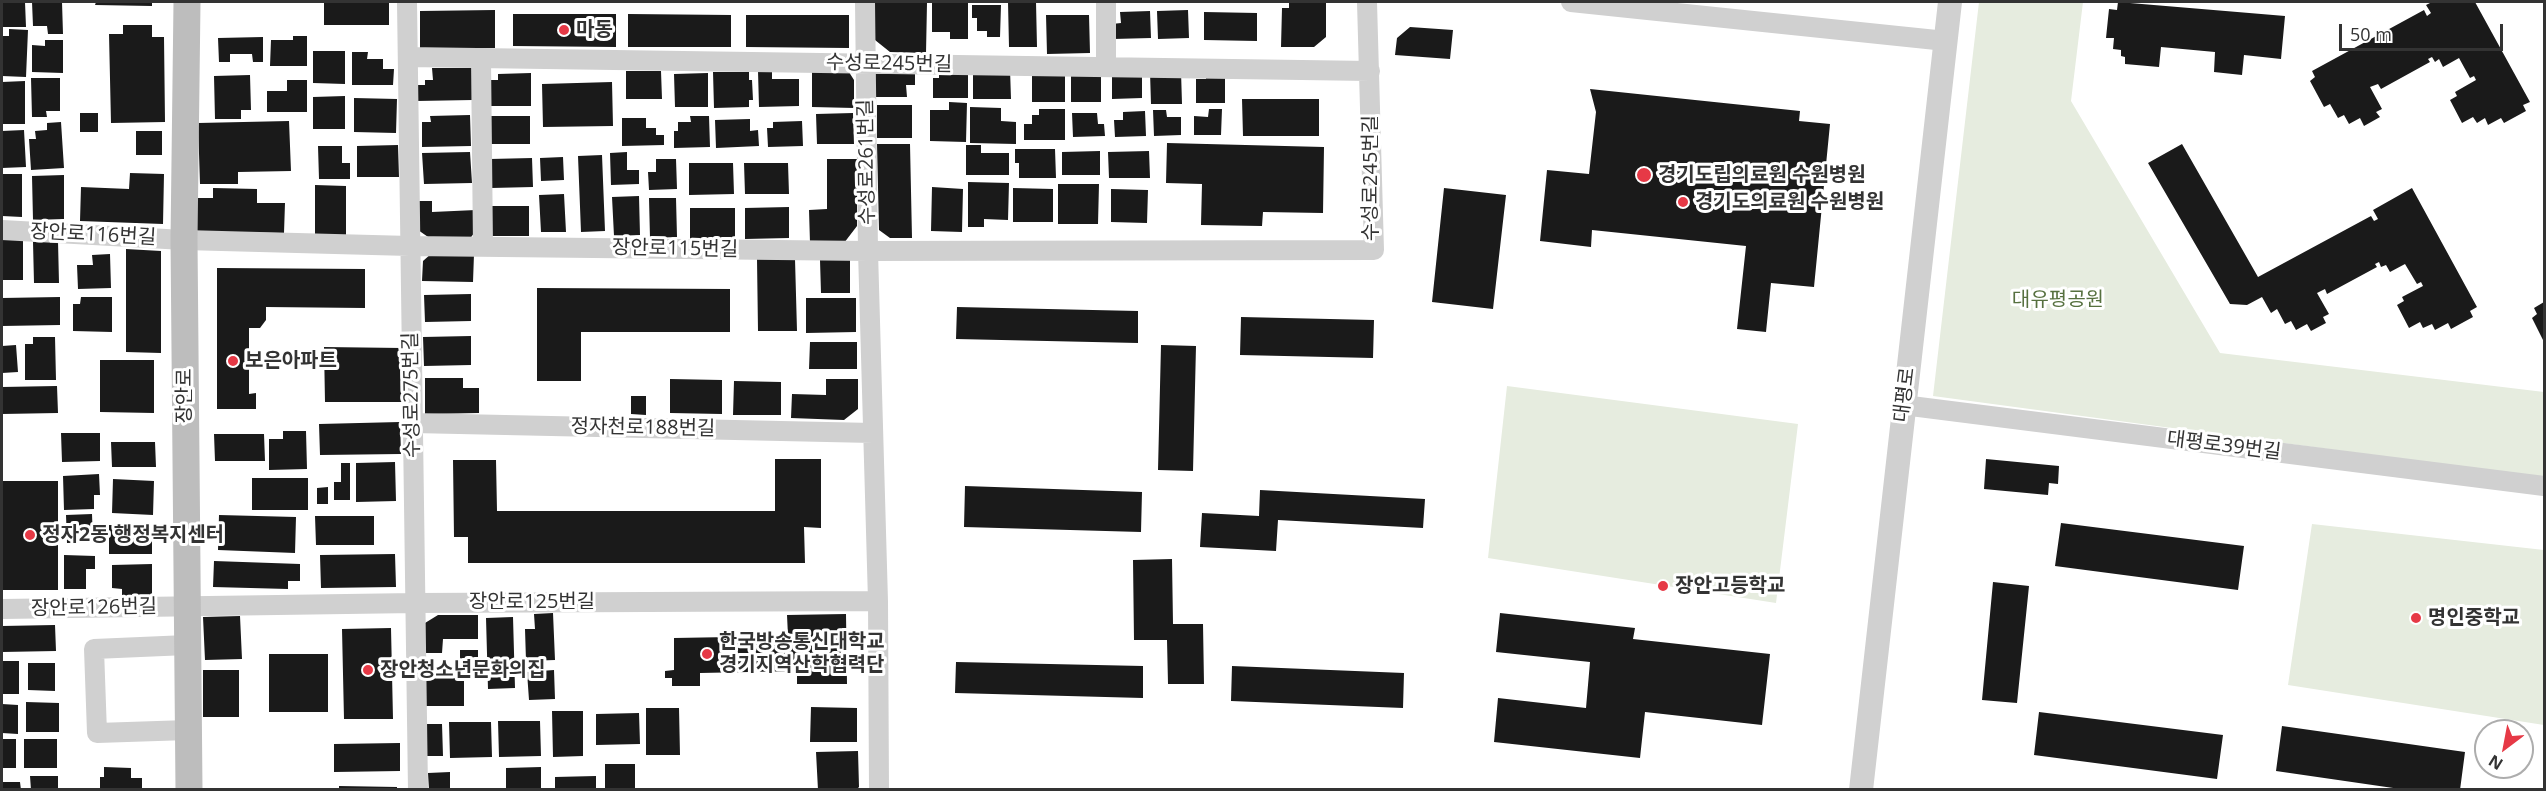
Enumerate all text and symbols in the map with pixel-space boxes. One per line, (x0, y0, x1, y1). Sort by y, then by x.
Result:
scale bar (2342, 12, 2506, 50)
place label: 마동 (576, 18, 613, 42)
text: 50 m (2350, 22, 2392, 46)
marker: 마동 (557, 23, 571, 37)
street label: 수성로245번길 (826, 51, 952, 77)
street label: 수성로261번길 (854, 99, 880, 225)
street label: 수성로245번길 (1359, 115, 1383, 241)
place label: 경기도립의료원 수원병원 (1658, 163, 1866, 187)
marker: 경기도립의료원 수원병원 (1635, 166, 1653, 184)
place label: 경기도의료원 수원병원 (1695, 190, 1884, 214)
marker: 경기도의료원 수원병원 (1676, 195, 1690, 209)
street label: 장안로116번길 (29, 220, 157, 250)
street label: 장안로115번길 (612, 236, 738, 262)
park label: 대유평공원 (2012, 288, 2104, 312)
street label: 수성로275번길 (399, 332, 425, 458)
place label: 보은아파트 (245, 349, 337, 373)
marker: 보은아파트 (226, 354, 240, 368)
street label: 대평로 (1890, 366, 1920, 424)
street label: 장안로 (173, 368, 197, 424)
street label: 정자천로188번길 (570, 415, 716, 441)
street label: 대평로39번길 (2166, 427, 2282, 465)
place label: 정자2동 행정복지센터 (42, 523, 224, 547)
marker: 정자2동 행정복지센터 (23, 528, 37, 542)
place label: 장안고등학교 (1675, 574, 1785, 598)
marker: 장안고등학교 (1656, 579, 1670, 593)
street label: 장안로125번길 (469, 590, 595, 614)
street label: 장안로126번길 (31, 595, 157, 621)
place label: 명인중학교 (2428, 606, 2520, 630)
marker: 명인중학교 (2409, 611, 2423, 625)
place label: 한국방송통신대학교 경기지역산학협력단 (719, 630, 885, 677)
marker: 한국방송통신대학교 경기지역산학협력단 (700, 647, 714, 661)
place label: 장안청소년문화의집 (380, 658, 546, 682)
marker: 장안청소년문화의집 (361, 663, 375, 677)
north arrow (2474, 719, 2534, 779)
text: N (2484, 750, 2507, 775)

